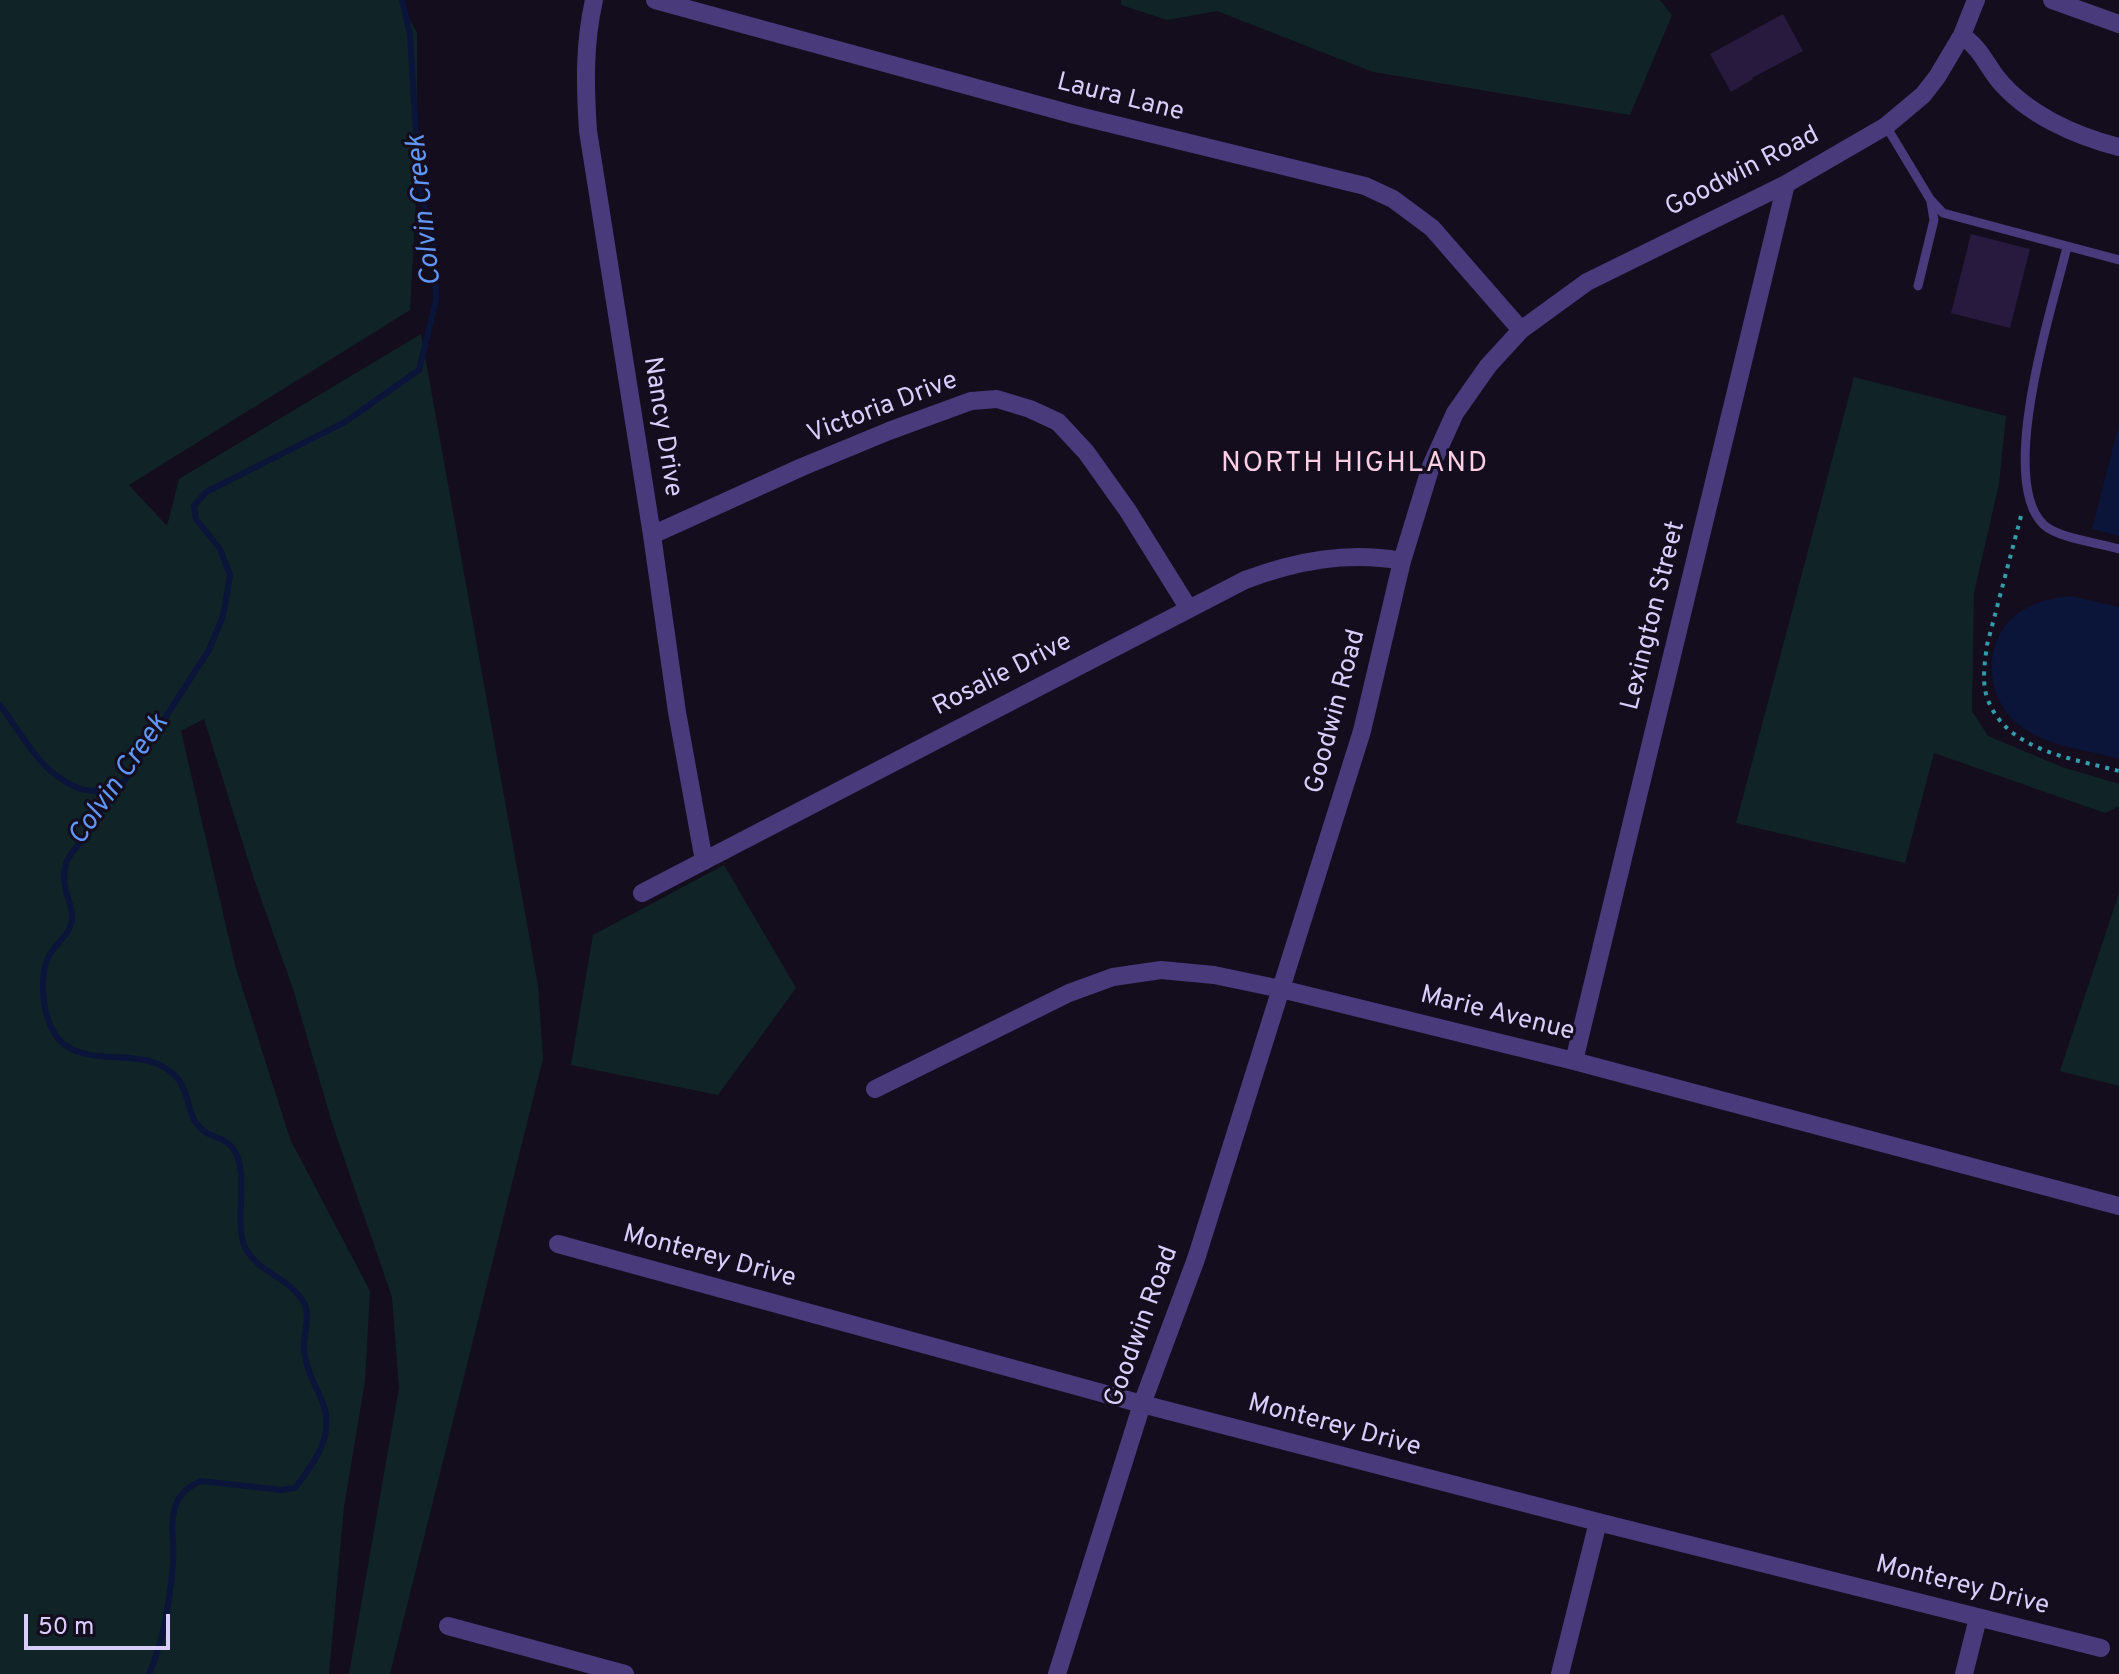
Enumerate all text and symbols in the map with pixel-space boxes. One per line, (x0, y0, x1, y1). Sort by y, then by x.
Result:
street label: Laura Lane (1053, 68, 1187, 130)
street label: Goodwin Road (1661, 121, 1825, 225)
water label: Colvin Creek (401, 133, 451, 287)
street label: Nancy Drive (635, 355, 687, 499)
street label: Victoria Drive (804, 366, 962, 452)
district label: NORTH HIGHLAND (1221, 448, 1489, 482)
street label: Lexington Street (1616, 518, 1694, 714)
street label: Goodwin Road (1300, 627, 1374, 797)
street label: Rosalie Drive (928, 628, 1078, 724)
water label: Colvin Creek (63, 709, 177, 853)
street label: Marie Avenue (1417, 981, 1577, 1049)
street label: Monterey Drive (619, 1220, 799, 1296)
street label: Goodwin Road (1100, 1243, 1186, 1411)
street label: Monterey Drive (1244, 1389, 1424, 1465)
street label: Monterey Drive (1872, 1550, 2052, 1624)
scale bar (28, 1598, 174, 1648)
text: 50 m (38, 1613, 94, 1643)

